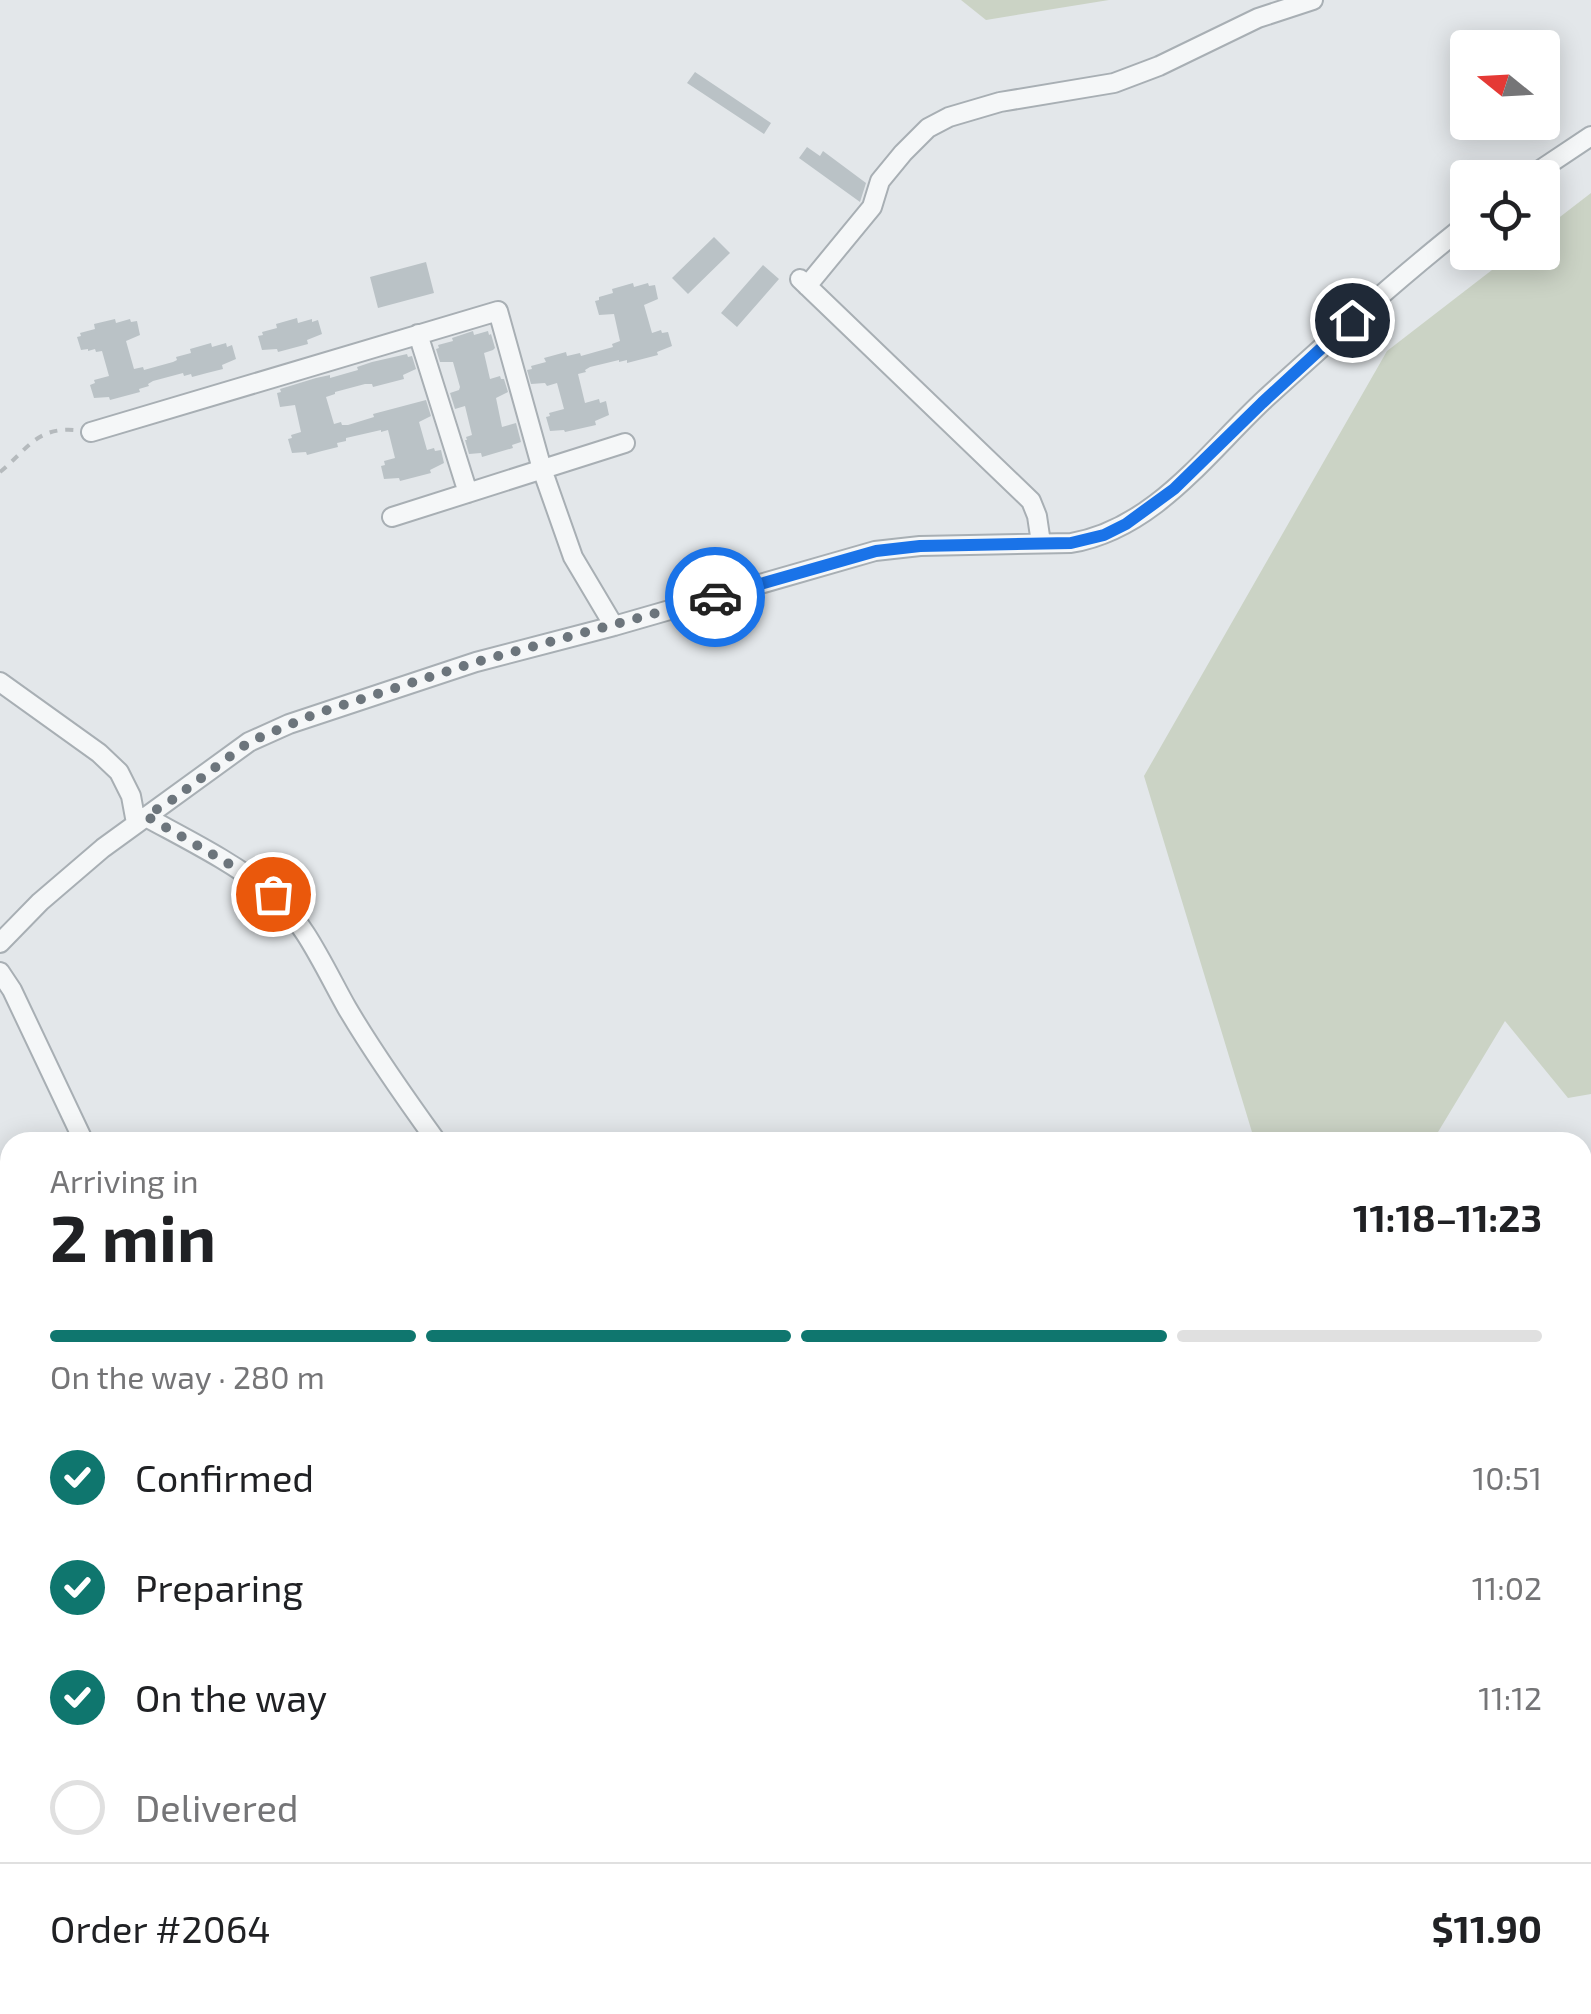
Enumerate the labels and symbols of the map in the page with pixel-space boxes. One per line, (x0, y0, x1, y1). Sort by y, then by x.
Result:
north arrow (1450, 30, 1560, 140)
pin (1310, 278, 1395, 363)
courier (665, 547, 765, 647)
pin (231, 852, 316, 937)

